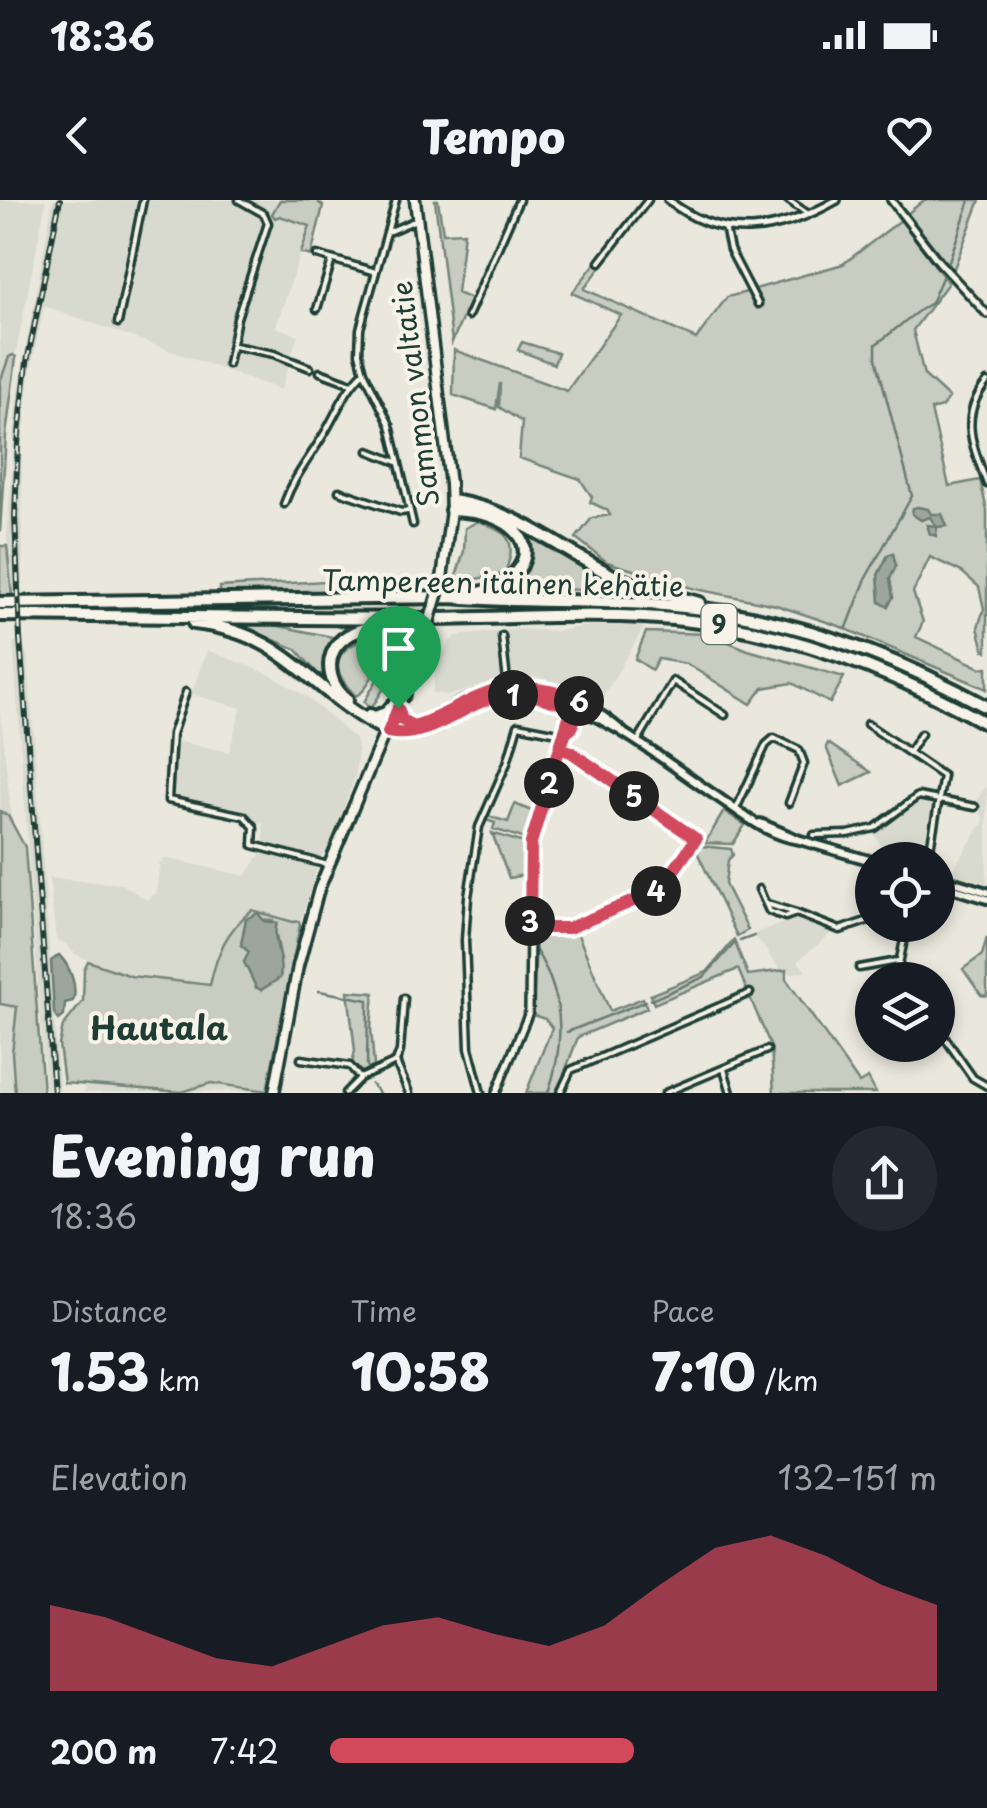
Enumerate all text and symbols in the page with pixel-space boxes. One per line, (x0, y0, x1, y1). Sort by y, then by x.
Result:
text: 18:36 (50, 7, 155, 64)
text: Tempo (422, 101, 565, 169)
icon: back (50, 108, 105, 163)
icon: heart (882, 108, 937, 163)
street label: Sammon valtatie (379, 279, 449, 509)
street label: Tampereen itäinen kehätie (321, 557, 685, 607)
road number: 9 (702, 604, 736, 644)
pin (356, 606, 441, 709)
icon: arrive (371, 621, 426, 676)
pin: 1 (488, 670, 538, 720)
text: 1 (506, 673, 520, 716)
pin: 6 (554, 676, 604, 726)
text: 6 (569, 679, 589, 722)
pin: 2 (524, 758, 574, 808)
text: 2 (539, 761, 559, 804)
pin: 5 (609, 771, 659, 821)
text: 5 (625, 774, 643, 817)
map controls (855, 842, 955, 1062)
button: locate (855, 842, 955, 942)
pin: 4 (631, 866, 681, 916)
text: 4 (646, 869, 666, 912)
pin: 3 (505, 896, 555, 946)
text: 3 (521, 899, 539, 942)
button: layers (855, 962, 955, 1062)
district label: Hautala (90, 1003, 228, 1051)
text: Evening run (50, 1113, 376, 1196)
button: share (832, 1126, 937, 1231)
text: 18:36 (50, 1192, 137, 1240)
text: Distance (50, 1289, 168, 1332)
text: Time (351, 1289, 417, 1332)
text: Pace (651, 1289, 715, 1332)
text: 1.53 (50, 1332, 149, 1408)
text: 10:58 (351, 1332, 490, 1408)
text: 7:10 (651, 1332, 756, 1408)
text: km (149, 1358, 200, 1401)
text: /km (756, 1358, 818, 1401)
text: Elevation (50, 1453, 188, 1501)
text: 132–151 m (778, 1453, 937, 1501)
text: 200 m (50, 1727, 157, 1775)
text: 7:42 (210, 1727, 279, 1775)

